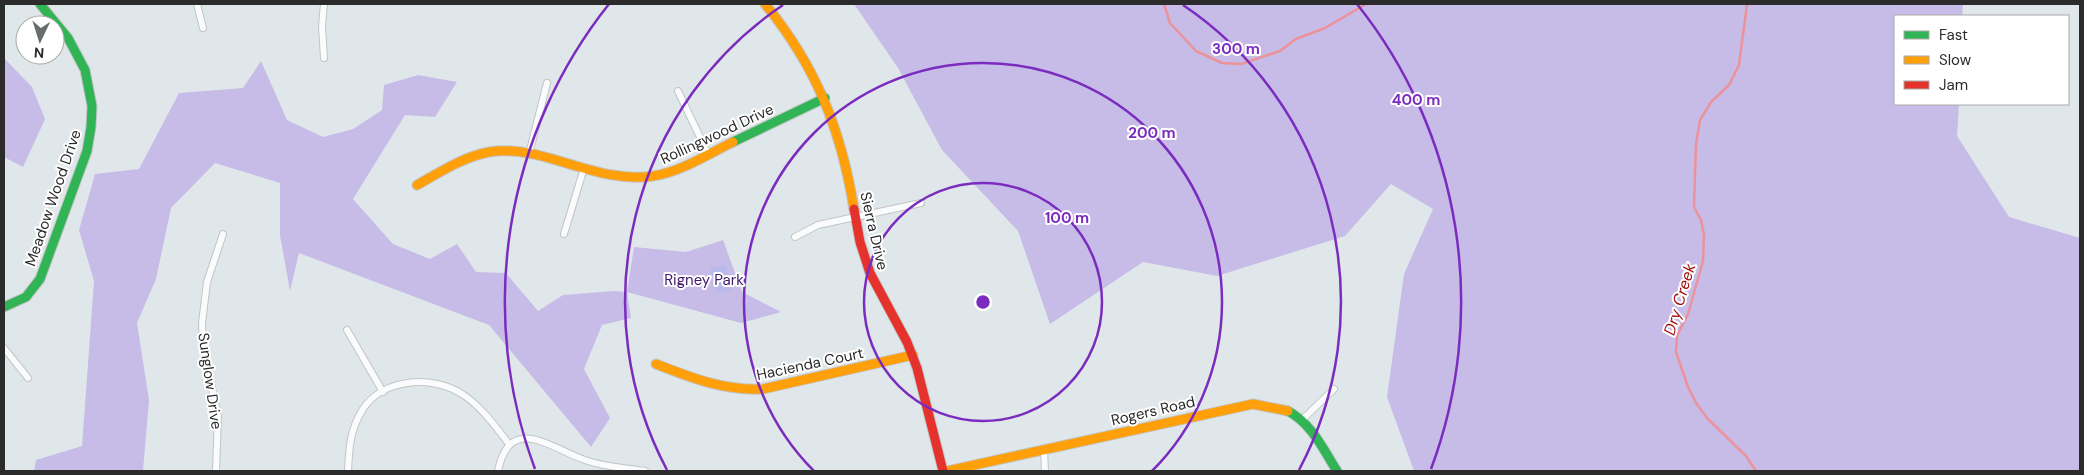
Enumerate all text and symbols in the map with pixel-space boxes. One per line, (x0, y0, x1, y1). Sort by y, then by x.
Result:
north arrow (15, 15, 65, 65)
legend (1894, 15, 2069, 105)
text: Fast (1939, 25, 1968, 45)
text: 300 m (1212, 39, 1260, 59)
text: N (33, 44, 45, 62)
text: Slow (1939, 50, 1972, 70)
text: Jam (1939, 75, 1968, 95)
text: 400 m (1392, 90, 1440, 110)
street label: Rollingwood Drive (657, 99, 777, 169)
text: 200 m (1128, 123, 1176, 143)
street label: Meadow Wood Drive (20, 127, 86, 269)
street label: Sierra Drive (855, 190, 893, 272)
text: 100 m (1045, 208, 1089, 228)
water label: Dry Creek (1659, 260, 1701, 338)
park label: Rigney Park (664, 270, 744, 290)
centre of rings (974, 293, 992, 311)
street label: Sunglow Drive (193, 331, 227, 431)
street label: Hacienda Court (755, 343, 865, 385)
street label: Rogers Road (1109, 392, 1197, 430)

